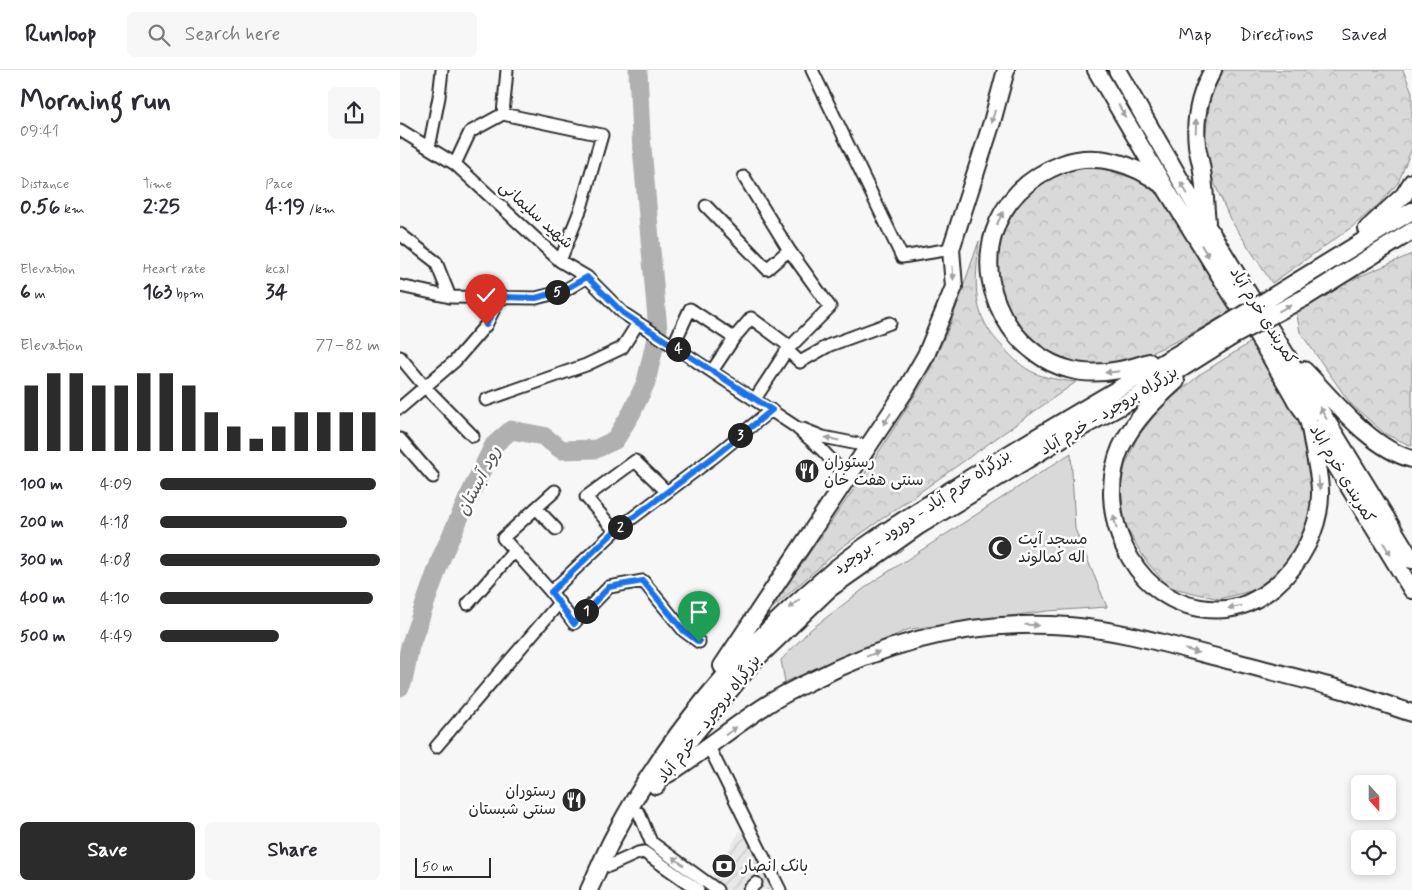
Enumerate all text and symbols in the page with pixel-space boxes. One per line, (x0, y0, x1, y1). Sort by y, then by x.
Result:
search box (127, 12, 477, 57)
text: Runloop (25, 19, 97, 50)
icon: search (145, 21, 173, 49)
text: Search here (185, 22, 280, 47)
text: Map (1179, 23, 1212, 47)
text: Directions (1240, 23, 1314, 47)
text: Saved (1342, 23, 1387, 47)
text: Morning run (20, 83, 171, 120)
button: share (328, 87, 380, 139)
one-way arrow (1117, 105, 1126, 118)
one-way arrow (988, 110, 996, 125)
one-way arrow (1193, 118, 1201, 134)
text: 09:41 (20, 121, 59, 142)
text: Distance (20, 175, 69, 193)
text: Time (143, 175, 172, 193)
text: Pace (265, 175, 293, 193)
street label: شهید سلیمانی (495, 176, 577, 254)
one-way arrow (1180, 182, 1189, 195)
text: 0.56 (20, 193, 60, 221)
text: 2:25 (143, 193, 180, 221)
text: 4:19 (265, 193, 305, 221)
text: km (60, 200, 85, 218)
text: /km (305, 200, 335, 218)
one-way arrow (996, 211, 1004, 225)
one-way arrow (1200, 245, 1209, 258)
text: Elevation (20, 260, 75, 278)
text: Heart rate (143, 260, 206, 278)
text: kcal (265, 260, 289, 278)
street label: کمربندی خرم آباد (1224, 263, 1301, 369)
one-way arrow (950, 265, 958, 281)
pin (465, 274, 507, 325)
text: 6 (20, 278, 31, 306)
text: 163 (143, 278, 172, 306)
text: 34 (265, 278, 288, 306)
pin: 5 (544, 280, 570, 304)
icon: check (472, 281, 500, 309)
text: 5 (553, 283, 562, 301)
text: m (31, 285, 46, 303)
text: bpm (172, 285, 204, 303)
one-way arrow (1278, 304, 1292, 312)
text: Elevation (20, 335, 83, 356)
text: 77–82 m (315, 335, 380, 356)
pin: 4 (666, 336, 690, 362)
text: 4 (674, 340, 683, 358)
street label: بزرگراه بروجرد - خرم آباد (1036, 362, 1182, 461)
one-way arrow (1103, 368, 1119, 376)
one-way arrow (1318, 407, 1328, 420)
one-way arrow (882, 412, 891, 425)
street label: کمربندی خرم اباد (1303, 421, 1380, 528)
pin: 3 (728, 422, 752, 448)
text: 3 (737, 426, 744, 444)
one-way arrow (824, 435, 839, 443)
water label: رود آبستان (451, 442, 507, 520)
street label: بزرگراه خرم آباد - دورود - بروجرد (829, 445, 1015, 580)
place label: رستوران سنتی هفت خان (824, 452, 924, 491)
restaurant icon: رستوران سنتی هفت خان (794, 458, 820, 484)
text: 100 m (20, 474, 63, 495)
text: 4:09 (100, 474, 132, 495)
one-way arrow (1315, 476, 1323, 492)
text: 200 m (20, 512, 64, 533)
text: 4:18 (100, 512, 130, 533)
pin: 2 (608, 514, 632, 540)
one-way arrow (1111, 514, 1119, 530)
text: 2 (617, 518, 624, 536)
place label: مسجد آیت اله کمالوند (1018, 529, 1088, 568)
mosque icon: مسجد آیت اله کمالوند (987, 535, 1013, 561)
one-way arrow (1383, 543, 1392, 556)
text: 300 m (20, 550, 63, 571)
text: 4:08 (100, 550, 131, 571)
text: 400 m (20, 588, 65, 609)
text: 4:10 (100, 588, 130, 609)
pin (678, 591, 720, 642)
pin: 1 (574, 598, 598, 624)
icon: arrive (685, 598, 713, 626)
one-way arrow (788, 599, 801, 610)
text: 1 (583, 602, 590, 620)
one-way arrow (1226, 604, 1242, 612)
one-way arrow (1024, 621, 1040, 629)
text: 500 m (20, 626, 65, 647)
text: 4:49 (100, 626, 132, 647)
one-way arrow (1184, 647, 1199, 655)
one-way arrow (866, 650, 881, 658)
street label: بزرگراه بروجرد - خرم آباد (652, 651, 766, 788)
one-way arrow (724, 726, 738, 736)
north arrow (1351, 775, 1396, 820)
map controls (1351, 775, 1396, 875)
place label: رستوران سنتی شبستان (469, 781, 556, 820)
restaurant icon: رستوران سنتی شبستان (561, 787, 587, 813)
button: Save (20, 822, 195, 880)
button: Share (205, 822, 380, 880)
button: locate (1351, 830, 1396, 875)
bank icon: بانک انصار (711, 853, 737, 879)
scale bar (415, 855, 491, 878)
one-way arrow (672, 856, 685, 867)
place label: بانک انصار (740, 856, 808, 877)
text: 50 m (422, 858, 453, 876)

